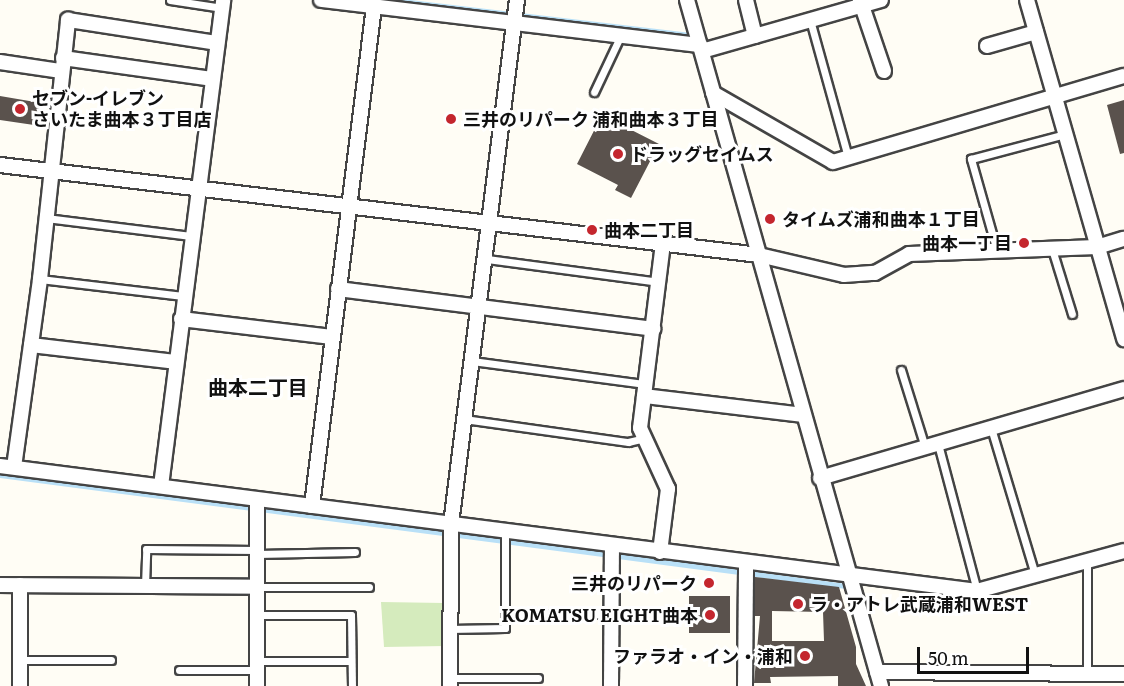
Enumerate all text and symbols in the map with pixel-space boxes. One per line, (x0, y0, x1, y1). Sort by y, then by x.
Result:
place label: セブン-イレブン さいたま曲本３丁目店 (32, 88, 212, 130)
marker: セブン-イレブン さいたま曲本３丁目店 (13, 102, 27, 116)
place label: 三井のリパーク 浦和曲本３丁目 (463, 108, 719, 130)
marker: 三井のリパーク 浦和曲本３丁目 (444, 112, 458, 126)
place label: ドラッグセイムス (630, 143, 774, 165)
marker: ドラッグセイムス (611, 147, 625, 161)
place label: タイムズ浦和曲本１丁目 (782, 208, 980, 230)
marker: タイムズ浦和曲本１丁目 (763, 212, 777, 226)
place label: 曲本二丁目 (604, 219, 694, 241)
marker: 曲本二丁目 (585, 223, 599, 237)
place label: 曲本一丁目 (922, 232, 1012, 254)
marker: 曲本一丁目 (1017, 236, 1031, 250)
district label: 曲本二丁目 (208, 374, 308, 398)
place label: 三井のリパーク (571, 572, 697, 594)
marker: 三井のリパーク (702, 576, 716, 590)
place label: ラ・アトレ武蔵浦和WEST (810, 593, 1028, 615)
marker: ラ・アトレ武蔵浦和WEST (791, 597, 805, 611)
place label: KOMATSU EIGHT曲本 (501, 604, 698, 626)
marker: KOMATSU EIGHT曲本 (703, 608, 717, 622)
scale bar (920, 635, 1032, 673)
text: 50 m (928, 644, 969, 671)
place label: ファラオ・イン・浦和 (613, 645, 793, 667)
marker: ファラオ・イン・浦和 (798, 649, 812, 663)

